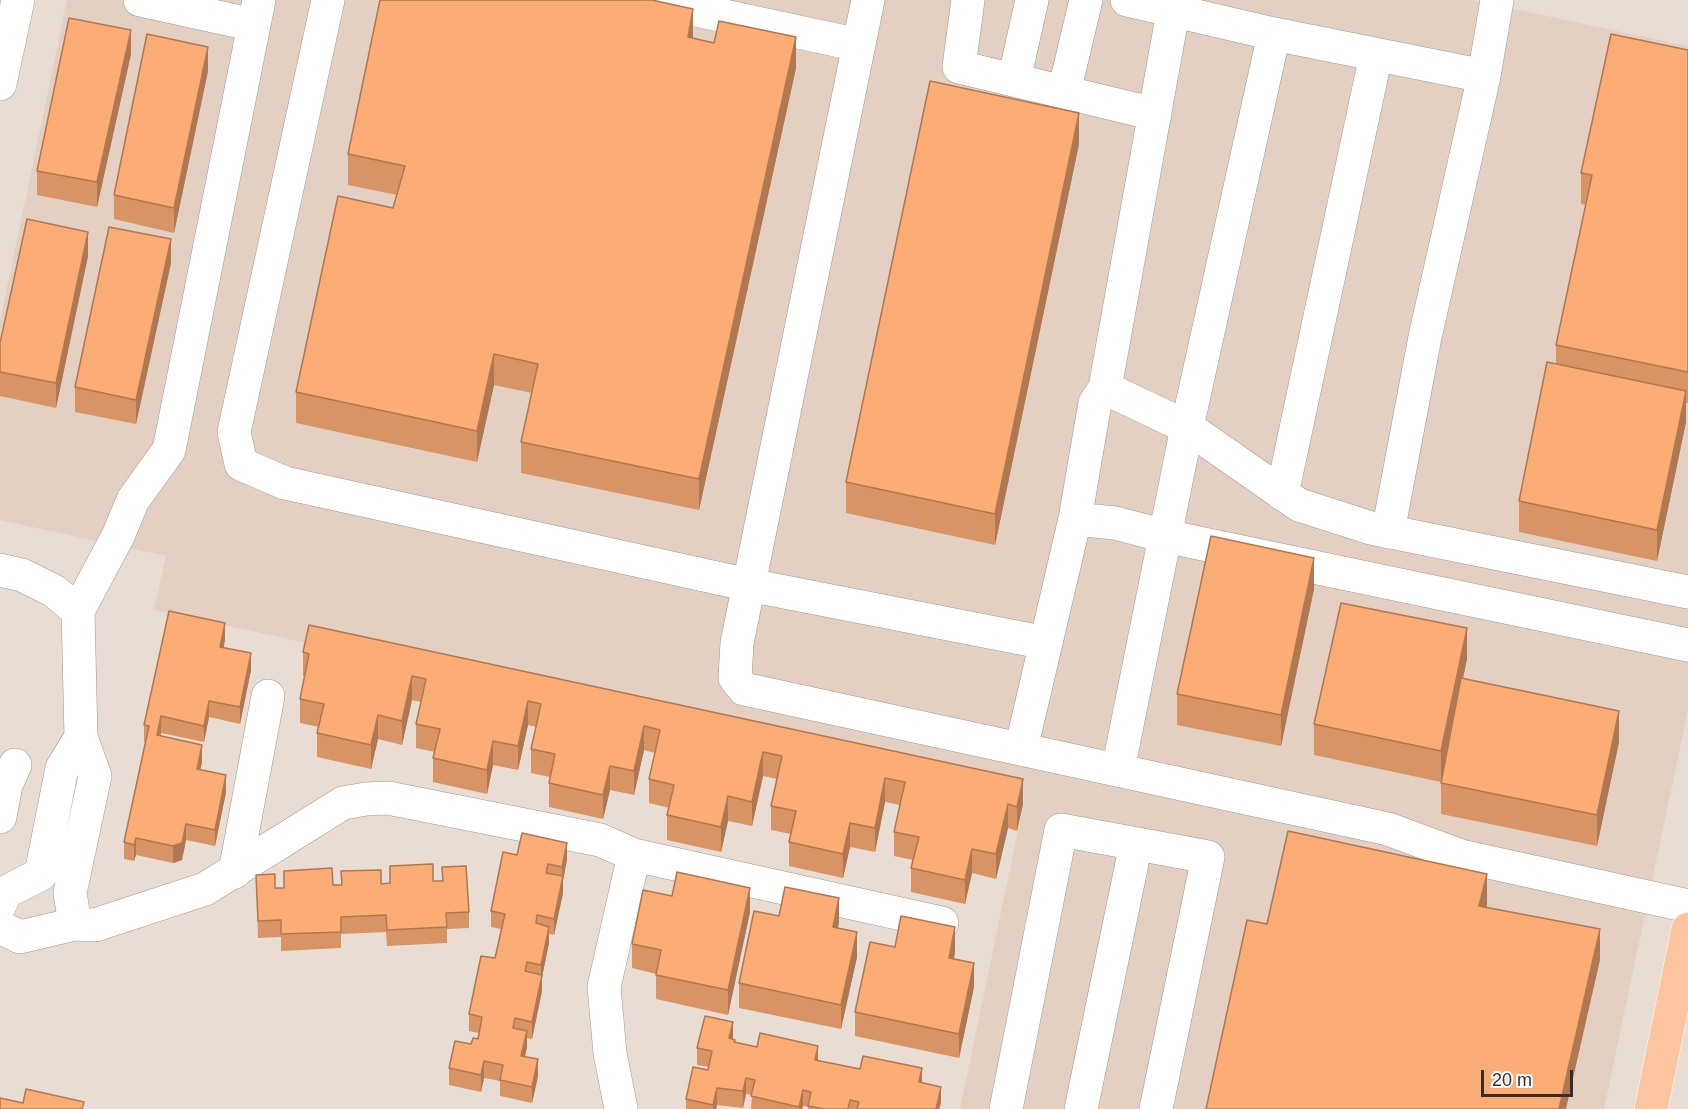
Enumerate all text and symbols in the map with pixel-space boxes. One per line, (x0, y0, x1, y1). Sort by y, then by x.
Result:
scale bar (1484, 1058, 1576, 1096)
text: 20 m (1492, 1070, 1532, 1090)

